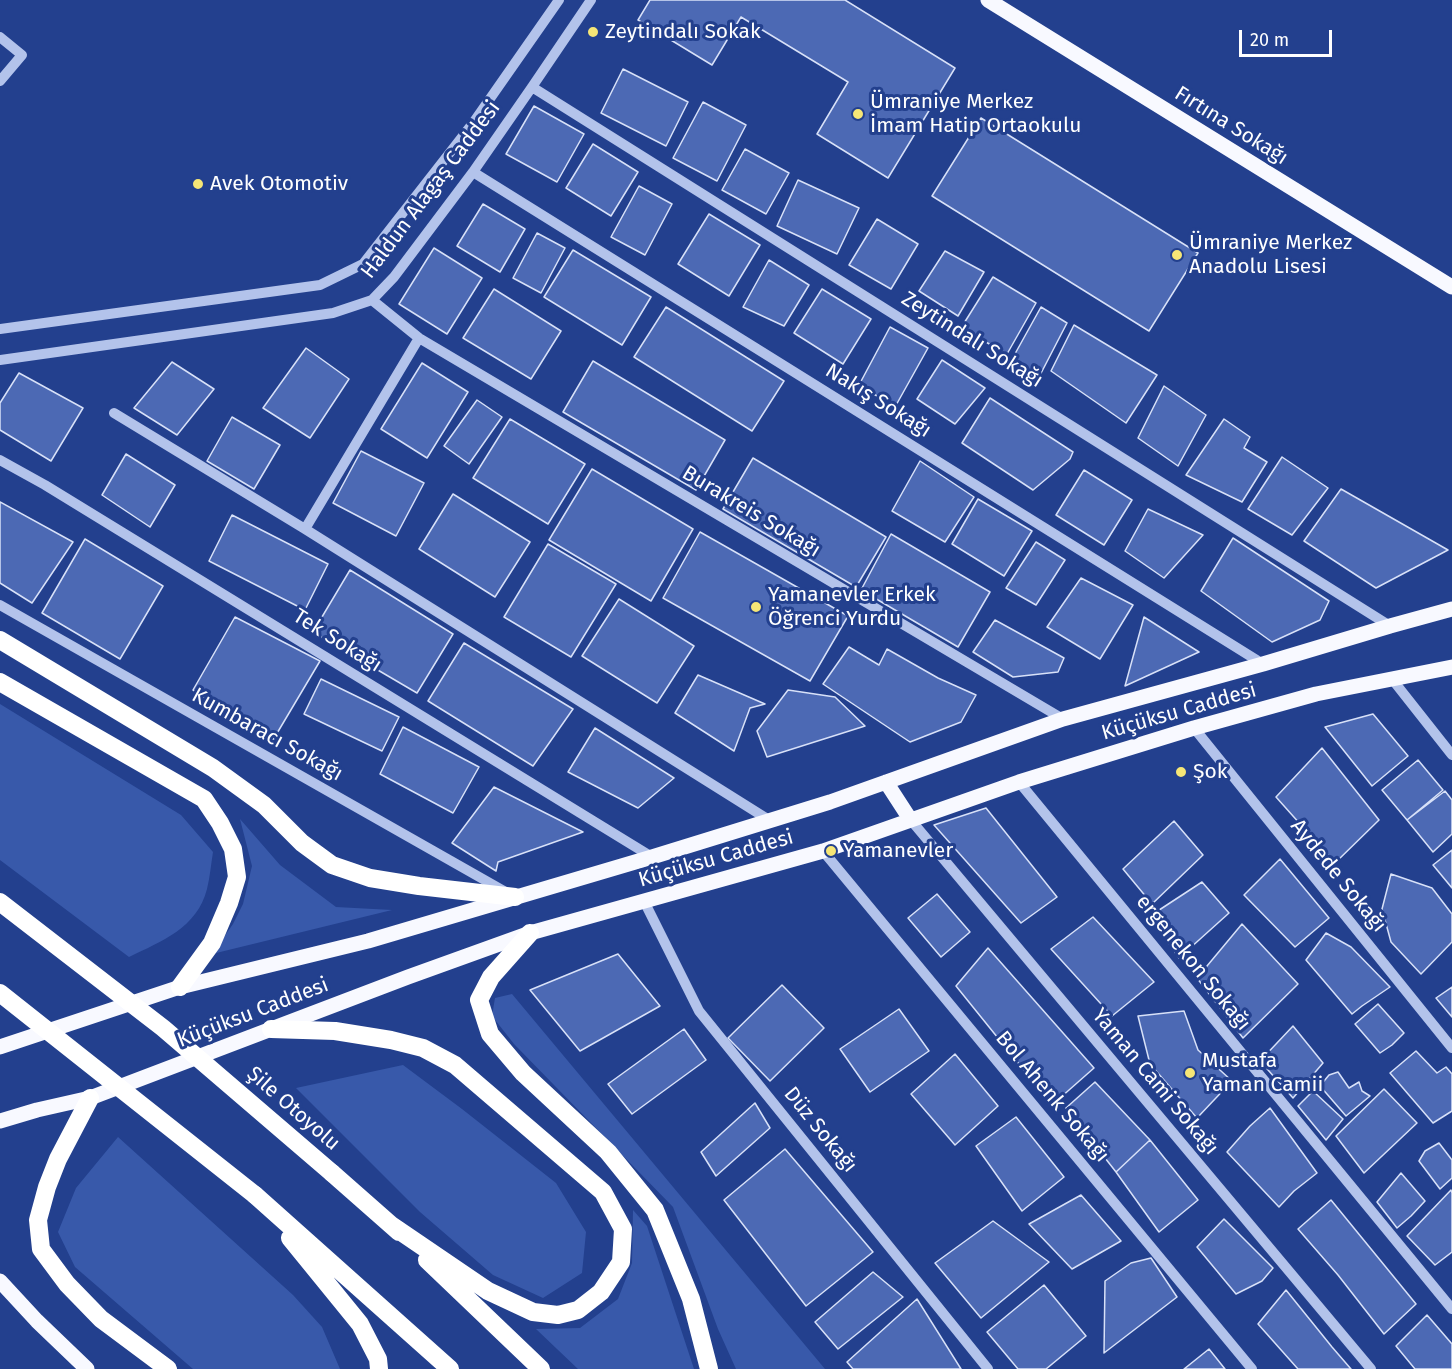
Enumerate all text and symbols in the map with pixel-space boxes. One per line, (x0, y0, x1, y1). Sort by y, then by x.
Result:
scale bar (1242, 18, 1335, 56)
place label: Zeytindalı Sokak (605, 19, 761, 45)
marker: Zeytindalı Sokak (586, 25, 600, 39)
text: 20 m (1250, 29, 1289, 51)
street label: Fırtına Sokağı (1170, 81, 1292, 171)
place label: Ümraniye Merkez İmam Hatip Ortaokulu (870, 89, 1081, 139)
street label: Haldun Alagaş Caddesi (356, 96, 506, 284)
marker: Ümraniye Merkez İmam Hatip Ortaokulu (851, 107, 865, 121)
place label: Avek Otomotiv (210, 171, 348, 197)
marker: Avek Otomotiv (191, 177, 205, 191)
place label: Ümraniye Merkez Anadolu Lisesi (1189, 230, 1352, 280)
marker: Ümraniye Merkez Anadolu Lisesi (1170, 248, 1184, 262)
street label: Zeytindalı Sokağı (897, 286, 1047, 394)
street label: Nakış Sokağı (820, 359, 936, 443)
street label: Burakreis Sokağı (677, 461, 825, 563)
place label: Yamanevler Erkek Öğrenci Yurdu (768, 582, 936, 632)
marker: Yamanevler Erkek Öğrenci Yurdu (749, 600, 763, 614)
street label: Tek Sokağı (288, 604, 386, 678)
street label: Küçüksu Caddesi (1099, 678, 1259, 746)
street label: Kumbaracı Sokağı (187, 683, 347, 787)
place label: Şok (1193, 759, 1227, 785)
marker: Şok (1174, 765, 1188, 779)
street label: Aydede Sokağı (1285, 814, 1391, 938)
street label: Küçüksu Caddesi (636, 825, 796, 893)
place label: Yamanevler (843, 838, 953, 864)
marker: Yamanevler (824, 844, 838, 858)
street label: ergenekon Sokağı (1130, 890, 1256, 1036)
street label: Küçüksu Caddesi (174, 973, 332, 1053)
street label: Yaman Cami Sokağı (1086, 1004, 1224, 1160)
street label: Bol Ahenk Sokağı (990, 1026, 1114, 1168)
place label: Mustafa Yaman Camii (1202, 1048, 1323, 1098)
street label: Şile Otoyolu (241, 1062, 345, 1156)
marker: Mustafa Yaman Camii (1183, 1066, 1197, 1080)
street label: Düz Sokağı (778, 1082, 862, 1178)

